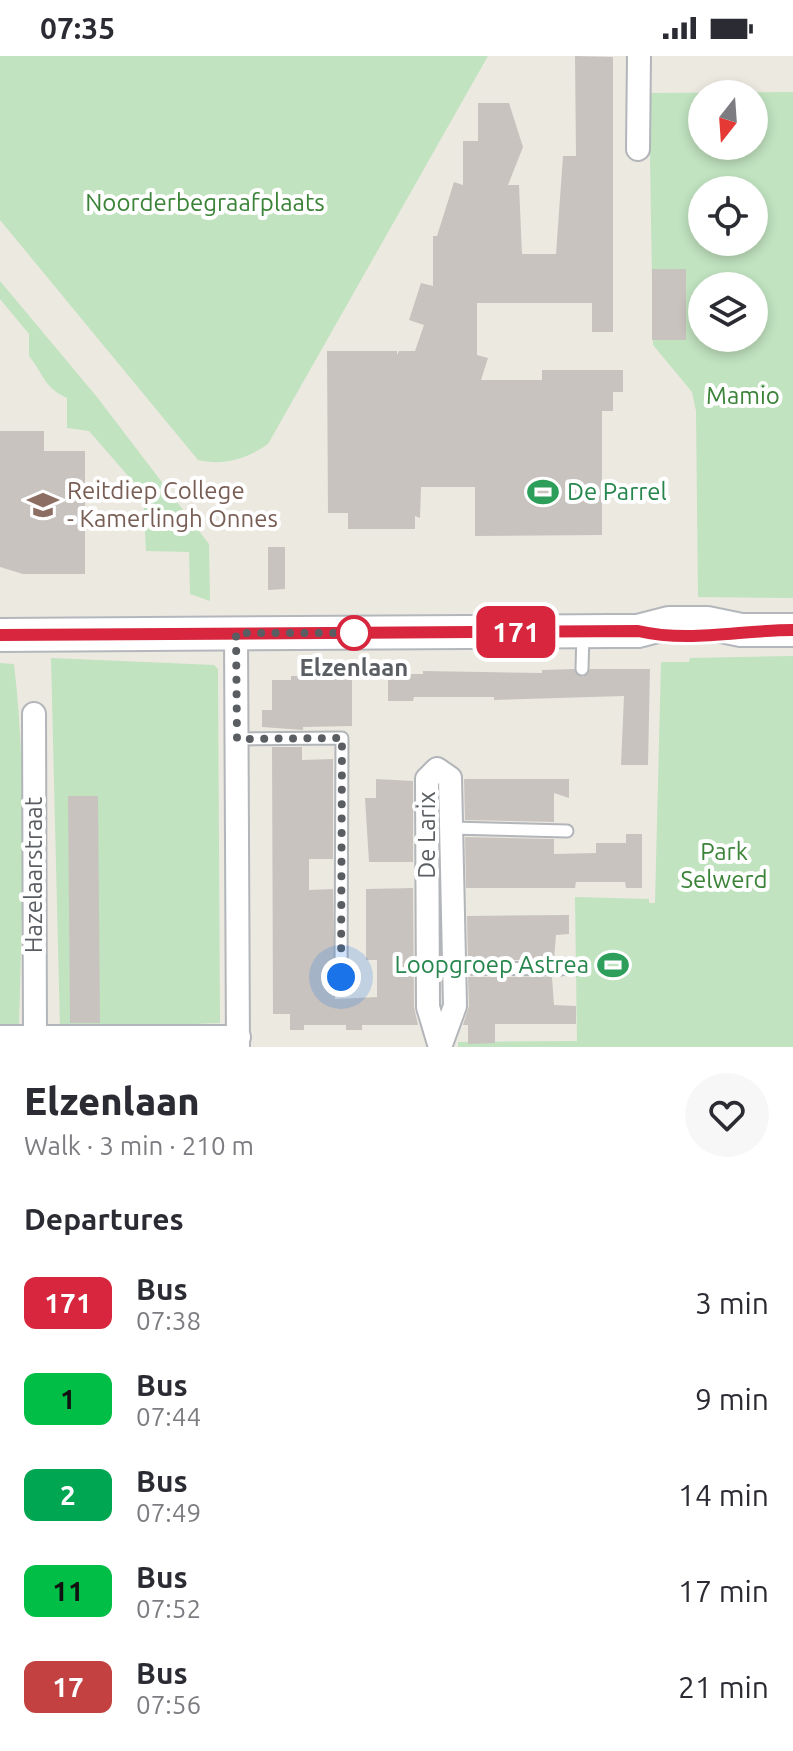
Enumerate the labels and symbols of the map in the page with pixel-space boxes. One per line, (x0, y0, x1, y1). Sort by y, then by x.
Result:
north arrow (688, 80, 768, 160)
park label: Noorderbegraafplaats (85, 189, 325, 216)
park label: Mamio (706, 382, 780, 409)
sports icon: De Parrel (526, 475, 560, 509)
place label: Reitdiep College - Kamerlingh Onnes (67, 477, 278, 532)
place label: De Parrel (567, 478, 667, 505)
school or university icon: Reitdiep College - Kamerlingh Onnes (26, 488, 60, 522)
line badge: 171 (470, 606, 562, 658)
marker: Elzenlaan (337, 616, 371, 650)
place label: Elzenlaan (300, 654, 408, 681)
street label: De Larix (413, 791, 440, 879)
street label: Hazelaarstraat (20, 796, 47, 953)
park label: Park Selwerd (680, 838, 768, 893)
sports icon: Loopgroep Astrea (596, 948, 630, 982)
place label: Loopgroep Astrea (395, 951, 589, 978)
your location (321, 957, 361, 997)

